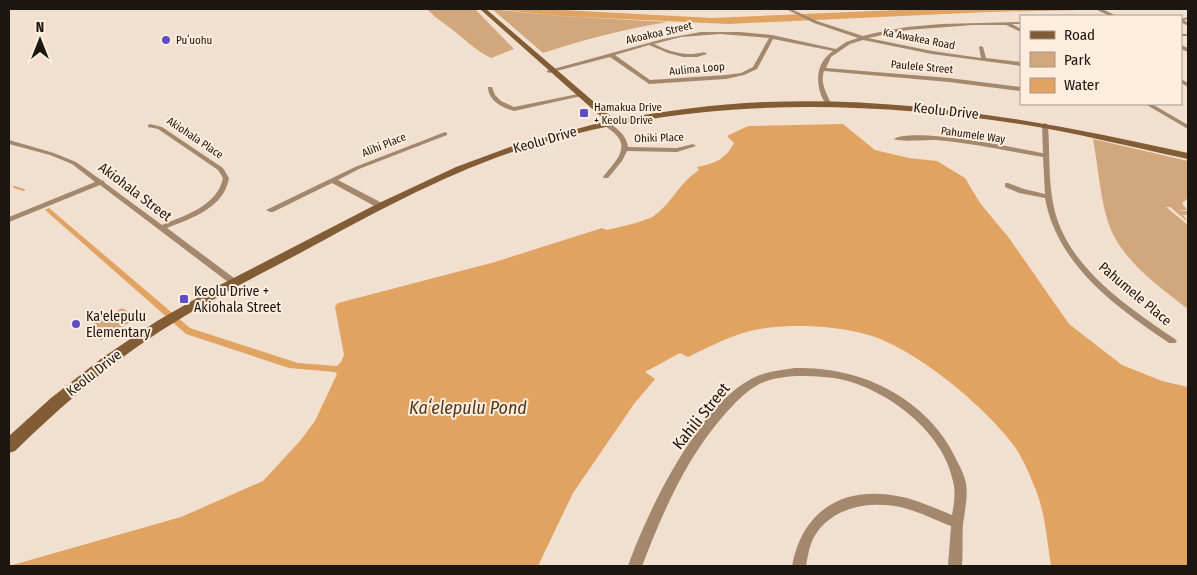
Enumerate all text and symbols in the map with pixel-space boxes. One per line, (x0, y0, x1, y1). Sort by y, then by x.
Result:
north arrow (15, 15, 65, 65)
legend (1020, 15, 1182, 105)
text: N (36, 19, 44, 36)
street label: Akoakoa Street (625, 19, 694, 47)
street label: Ka Awakea Road (882, 26, 956, 52)
text: Road (1064, 26, 1095, 44)
marker: Puʻuohu (160, 34, 172, 46)
place label: Puʻuohu (176, 34, 212, 47)
text: Park (1064, 51, 1091, 69)
street label: Paulele Street (890, 58, 954, 76)
street label: Aulima Loop (669, 60, 725, 78)
text: Water (1064, 76, 1100, 94)
street label: Keolu Drive (913, 99, 980, 123)
place label: Hamakua Drive + Keolu Drive (594, 101, 662, 127)
marker: Hamakua Drive + Keolu Drive (578, 107, 590, 119)
street label: Akiohala Place (164, 114, 226, 162)
street label: Keolu Drive (511, 123, 579, 157)
street label: Pahumele Way (940, 124, 1006, 146)
street label: Alihi Place (360, 130, 408, 160)
street label: Ohiki Place (634, 131, 684, 145)
street label: Akiohala Street (95, 159, 175, 225)
street label: Pahumele Place (1095, 259, 1175, 329)
place label: Keolu Drive + Akiohala Street (194, 283, 282, 316)
marker: Keolu Drive + Akiohala Street (178, 293, 190, 305)
place label: Ka'elepulu Elementary (86, 308, 151, 341)
marker: Ka'elepulu Elementary (70, 318, 82, 330)
street label: Keolu Drive (63, 346, 125, 400)
street label: Kahili Street (668, 378, 734, 453)
water label: Kaʻelepulu Pond (409, 397, 527, 419)

